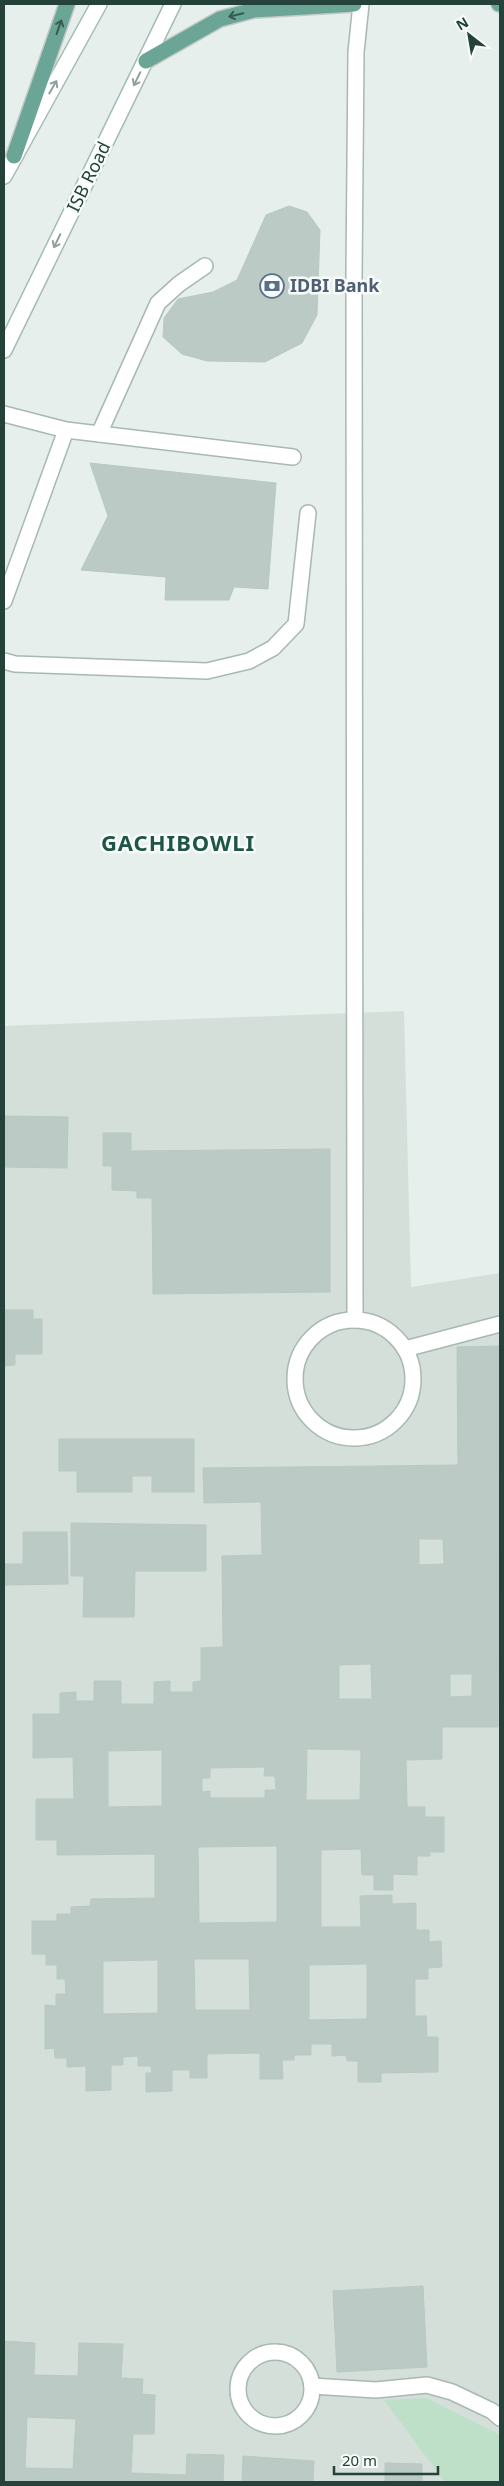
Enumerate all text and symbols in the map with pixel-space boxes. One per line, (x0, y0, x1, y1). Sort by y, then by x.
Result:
north arrow (444, 10, 494, 60)
one-way arrow (229, 11, 245, 20)
text: N (452, 12, 472, 35)
one-way arrow (55, 20, 64, 35)
one-way arrow (132, 71, 141, 86)
one-way arrow (49, 81, 59, 95)
street label: ISB Road (61, 137, 115, 216)
one-way arrow (52, 233, 62, 248)
bank icon: IDBI Bank (259, 273, 285, 299)
place label: IDBI Bank (290, 273, 380, 297)
district label: GACHIBOWLI (101, 827, 255, 857)
scale bar (334, 2444, 438, 2476)
text: 20 m (342, 2450, 377, 2470)

